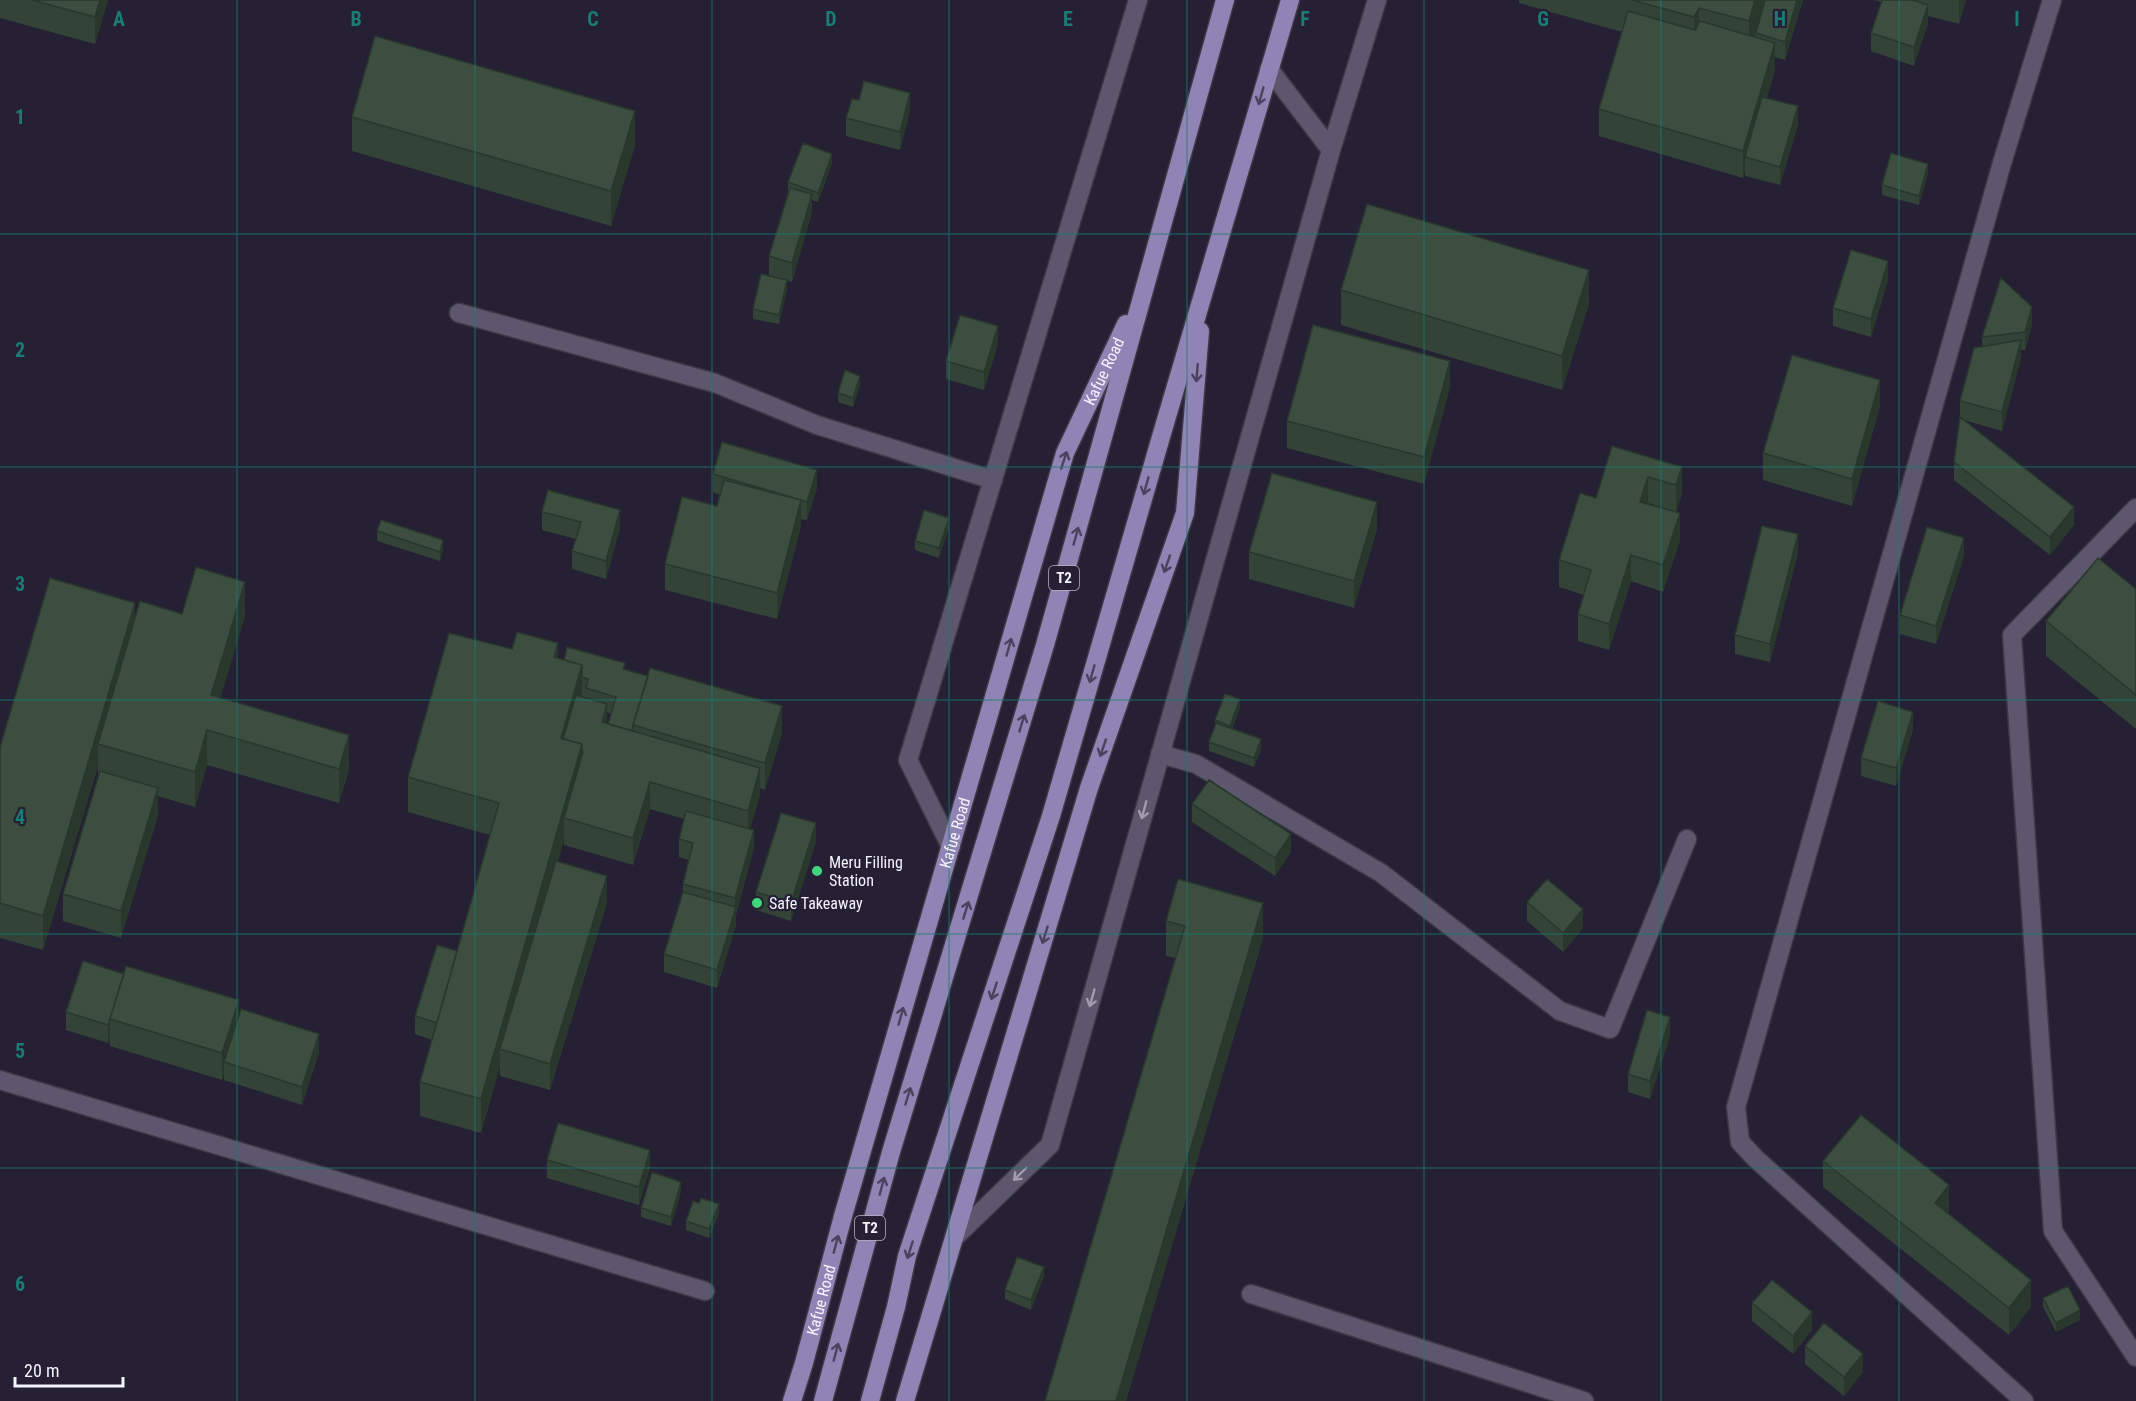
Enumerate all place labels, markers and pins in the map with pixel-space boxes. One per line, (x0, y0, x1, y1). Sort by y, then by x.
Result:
place label: Meru Filling Station (829, 853, 903, 890)
marker: Meru Filling Station (810, 864, 824, 878)
place label: Safe Takeaway (769, 894, 863, 913)
marker: Safe Takeaway (750, 896, 764, 910)

